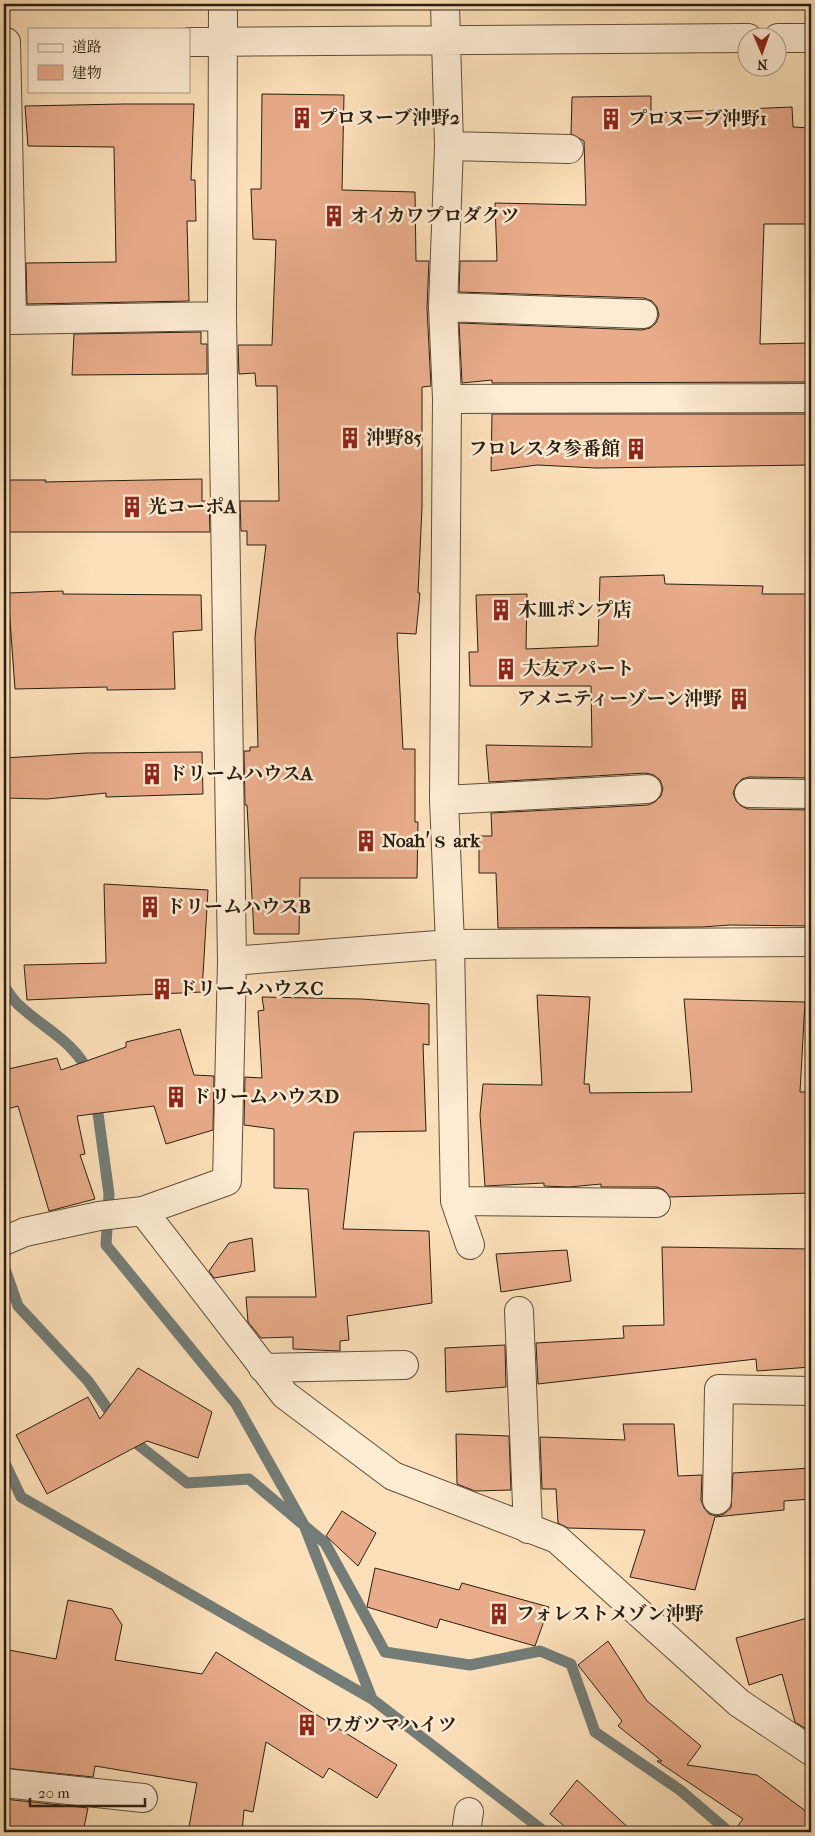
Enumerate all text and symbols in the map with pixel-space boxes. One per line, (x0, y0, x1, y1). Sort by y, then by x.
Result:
legend (28, 28, 190, 92)
north arrow (738, 28, 788, 78)
text: 道路 (72, 38, 102, 56)
text: N (756, 56, 768, 73)
text: 建物 (72, 64, 102, 82)
building icon: プロヌーブ沖野2 (289, 105, 315, 131)
building icon: プロヌーブ沖野1 (598, 106, 624, 132)
place label: プロヌーブ沖野2 (318, 107, 460, 129)
place label: プロヌーブ沖野1 (628, 108, 767, 130)
building icon: オイカワプロダクツ (321, 203, 347, 229)
place label: オイカワプロダクツ (350, 205, 519, 227)
building icon: 沖野85 (337, 425, 363, 451)
place label: 沖野85 (366, 427, 422, 449)
building icon: フロレスタ参番館 (623, 436, 649, 462)
place label: フロレスタ参番館 (469, 438, 620, 460)
building icon: 光コーポA (119, 494, 145, 520)
place label: 光コーポA (148, 496, 237, 518)
building icon: 木皿ポンプ店 (488, 597, 514, 623)
place label: 木皿ポンプ店 (518, 599, 632, 621)
building icon: 大友アパート (493, 656, 519, 682)
place label: 大友アパート (522, 658, 634, 680)
building icon: アメニティーゾーン沖野 (726, 686, 752, 712)
place label: アメニティーゾーン沖野 (517, 688, 722, 710)
building icon: ドリームハウスA (139, 761, 165, 787)
place label: ドリームハウスA (168, 763, 313, 785)
building icon: Noah′ｓ ark (353, 828, 379, 854)
place label: Noah′ｓ ark (382, 830, 481, 852)
building icon: ドリームハウスB (137, 894, 163, 920)
place label: ドリームハウスB (166, 896, 311, 918)
building icon: ドリームハウスC (149, 976, 175, 1002)
place label: ドリームハウスC (178, 978, 323, 1000)
building icon: ドリームハウスD (163, 1084, 189, 1110)
place label: ドリームハウスD (192, 1086, 339, 1108)
building icon: フォレストメゾン沖野 (486, 1601, 512, 1627)
place label: フォレストメゾン沖野 (516, 1603, 704, 1625)
building icon: ワガツマハイツ (294, 1712, 320, 1738)
place label: ワガツマハイツ (324, 1714, 457, 1736)
scale bar (30, 1776, 145, 1808)
text: 20 m (38, 1784, 70, 1802)

